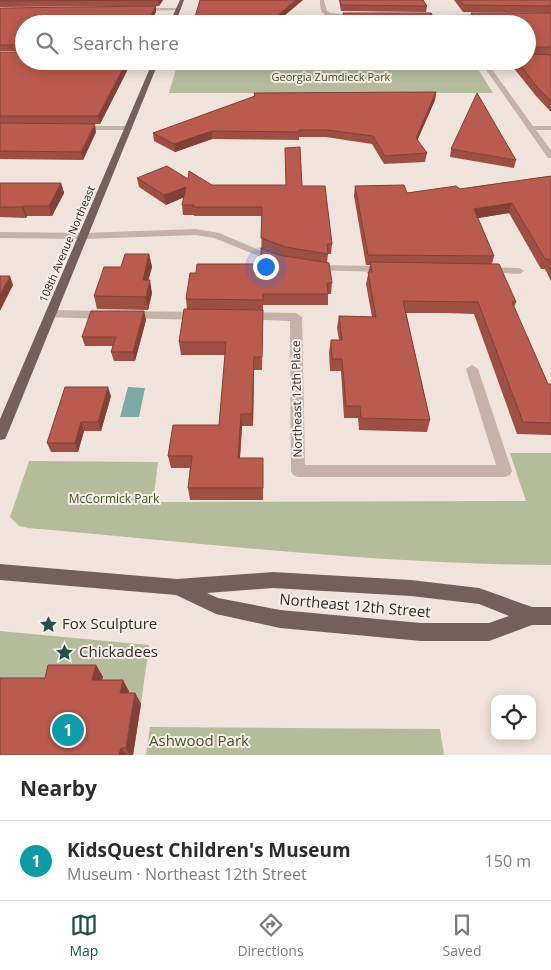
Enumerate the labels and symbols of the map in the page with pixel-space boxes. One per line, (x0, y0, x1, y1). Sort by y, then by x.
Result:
park label: Georgia Zumdieck Park (272, 69, 391, 84)
street label: 108th Avenue Northeast (35, 183, 98, 304)
your location (253, 254, 279, 280)
street label: Northeast 12th Place (287, 340, 306, 458)
park label: McCormick Park (69, 490, 160, 507)
street label: Northeast 12th Street (279, 588, 431, 622)
place label: Fox Sculpture (62, 613, 157, 633)
place icon: Fox Sculpture (38, 614, 58, 634)
place label: Chickadees (79, 641, 158, 661)
place icon: Chickadees (55, 642, 75, 662)
pin: 1 (52, 711, 84, 749)
park label: Ashwood Park (149, 730, 249, 750)

